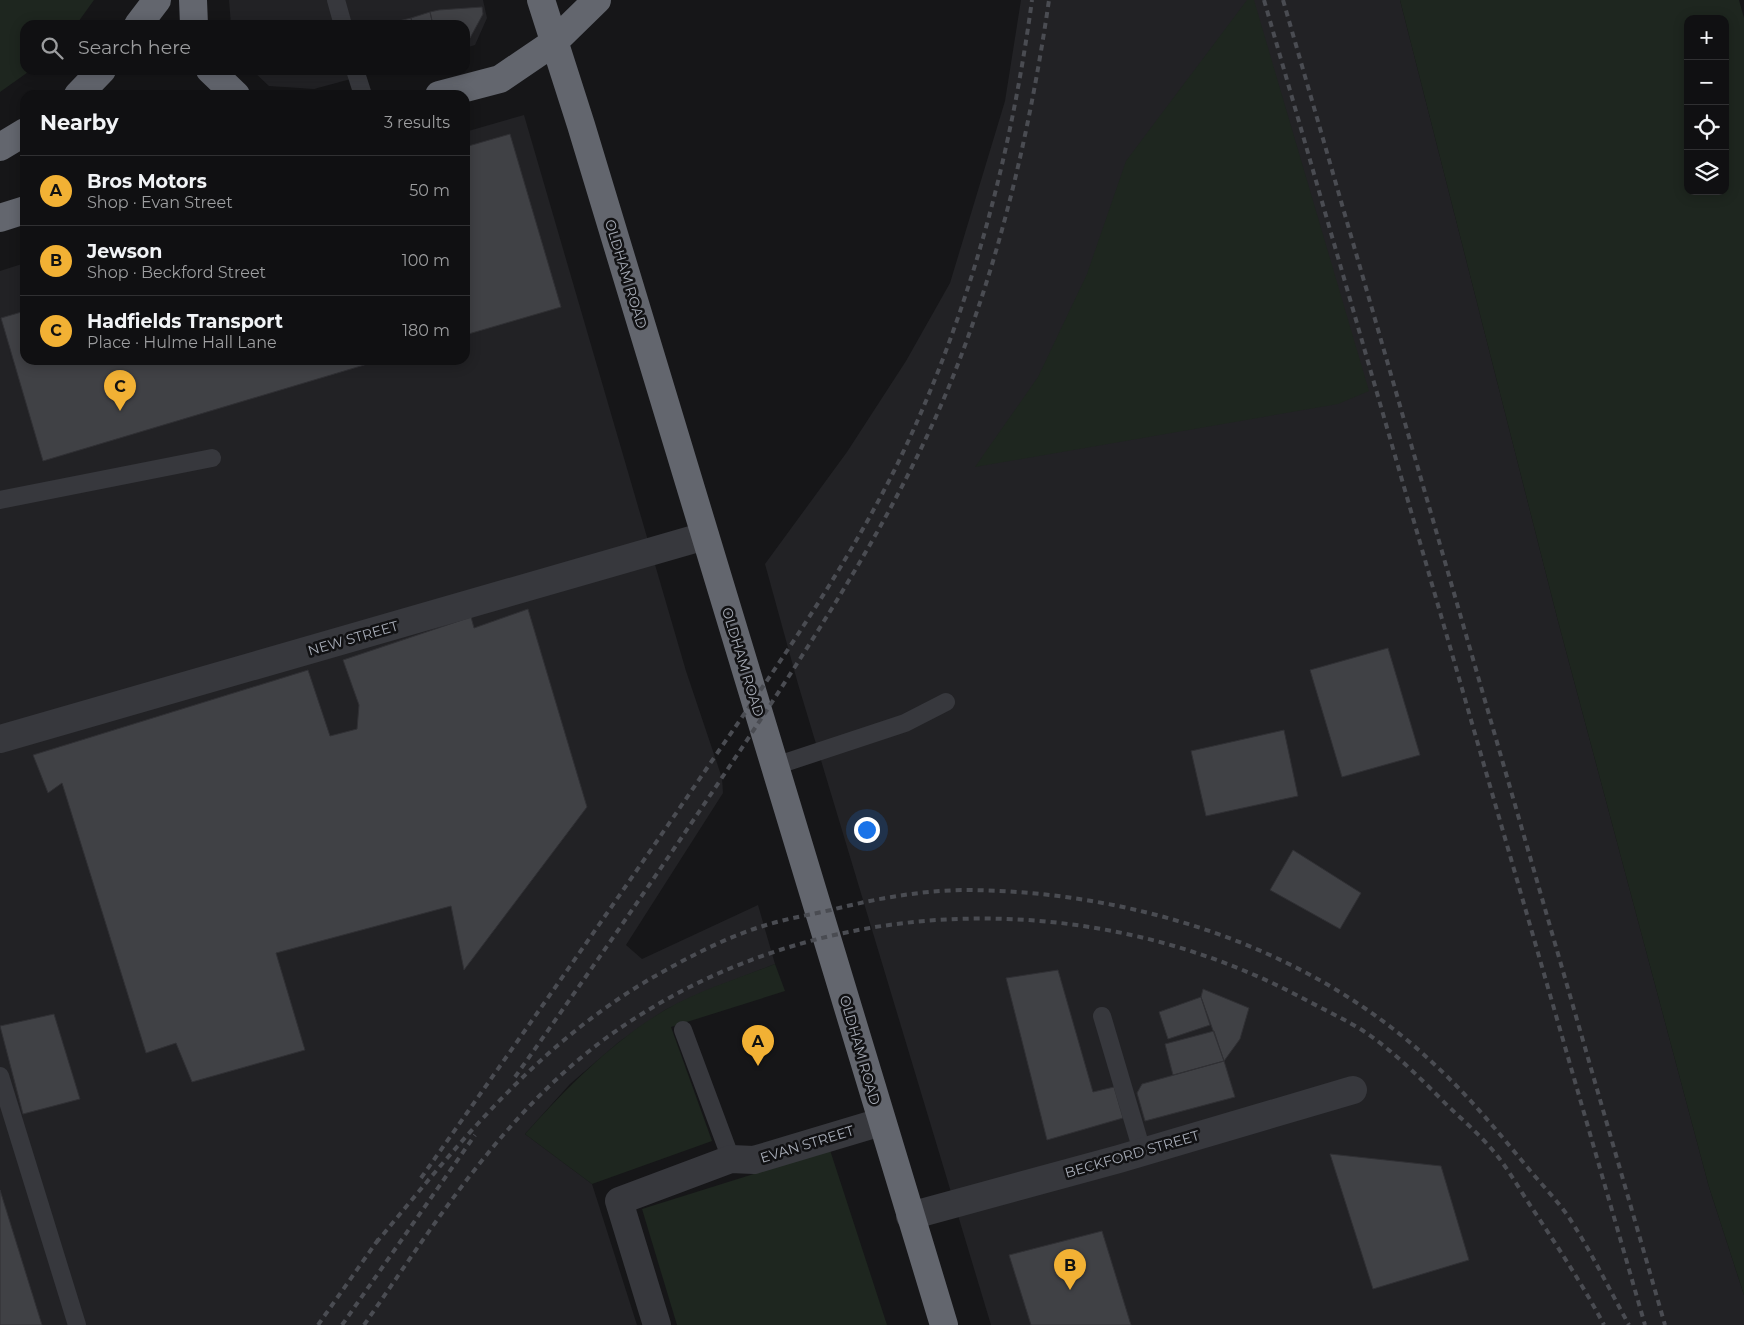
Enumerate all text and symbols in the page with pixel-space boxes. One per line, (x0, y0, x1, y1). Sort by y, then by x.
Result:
map controls (1684, 15, 1729, 195)
button: + (1684, 15, 1729, 60)
search box (20, 20, 470, 75)
icon: search (38, 34, 66, 62)
text: Search here (78, 36, 191, 59)
button: − (1684, 60, 1729, 105)
button: locate (1684, 105, 1729, 150)
text: Nearby (40, 110, 119, 135)
text: 3 results (384, 113, 450, 132)
button: layers (1684, 150, 1729, 195)
text: Bros Motors (87, 170, 207, 193)
text: A (50, 181, 62, 200)
text: 50 m (409, 181, 450, 200)
text: Shop · Evan Street (87, 193, 233, 212)
street label: OLDHAM ROAD (601, 217, 651, 331)
text: Jewson (87, 240, 162, 263)
text: B (50, 251, 62, 270)
text: 100 m (402, 251, 450, 270)
text: Shop · Beckford Street (87, 263, 266, 282)
text: Hadfields Transport (87, 310, 283, 333)
text: C (50, 321, 62, 340)
text: 180 m (402, 321, 450, 340)
text: Place · Hulme Hall Lane (87, 333, 277, 352)
pin: C (104, 370, 136, 411)
street label: OLDHAM ROAD (718, 605, 768, 719)
street label: NEW STREET (306, 616, 400, 660)
your location (854, 817, 880, 843)
street label: OLDHAM ROAD (836, 993, 884, 1107)
pin: A (742, 1025, 774, 1066)
street label: EVAN STREET (758, 1121, 856, 1167)
street label: BECKFORD STREET (1063, 1126, 1201, 1182)
pin: B (1054, 1249, 1086, 1290)

